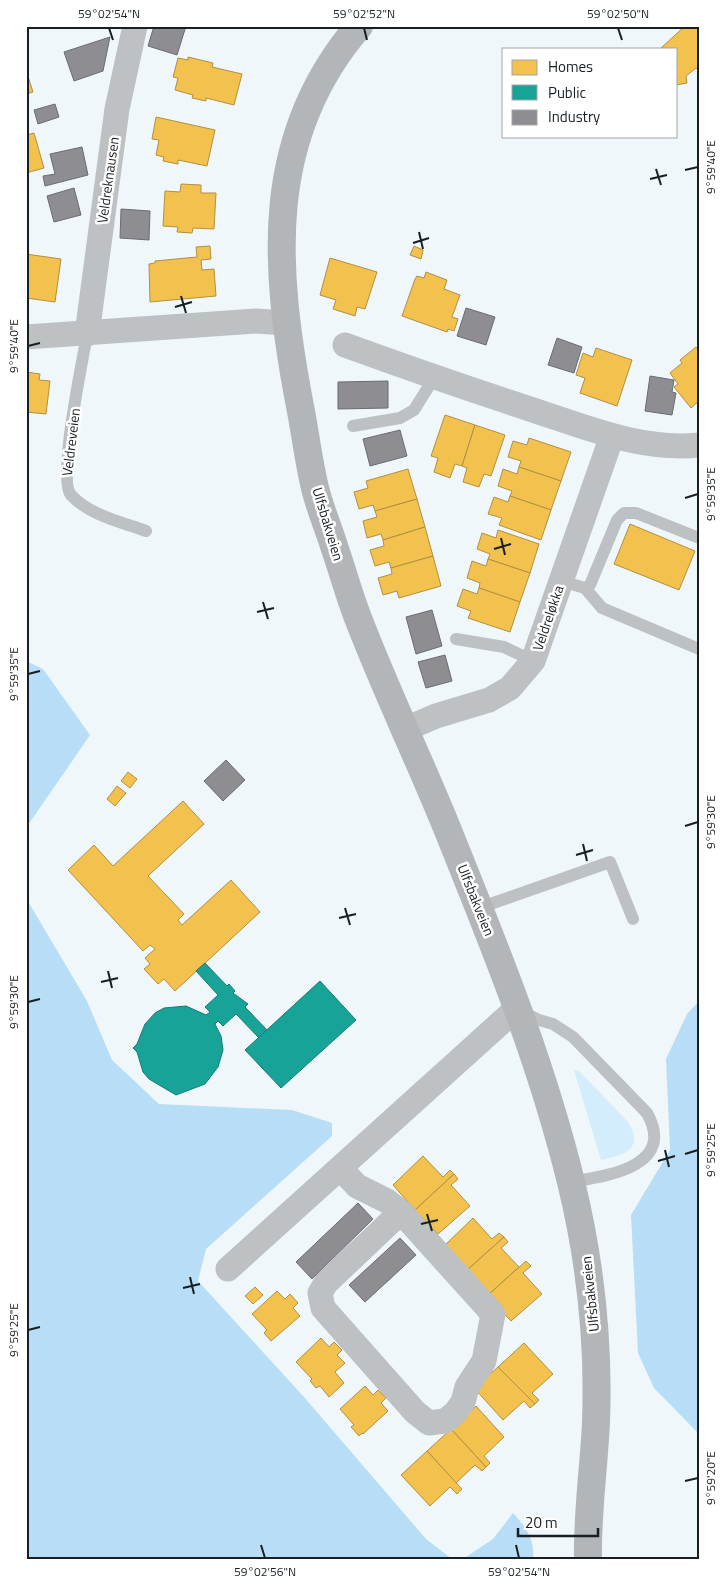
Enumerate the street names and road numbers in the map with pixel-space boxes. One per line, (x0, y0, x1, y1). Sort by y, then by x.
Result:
street label: Veldreknausen (91, 135, 124, 224)
street label: Veldreveien (56, 407, 85, 477)
street label: Ulfsbakveien (307, 485, 350, 563)
street label: Veldreløkka (526, 582, 569, 653)
street label: Ulfsbakveien (453, 861, 500, 939)
street label: Ulfsbakveien (575, 1255, 604, 1333)

